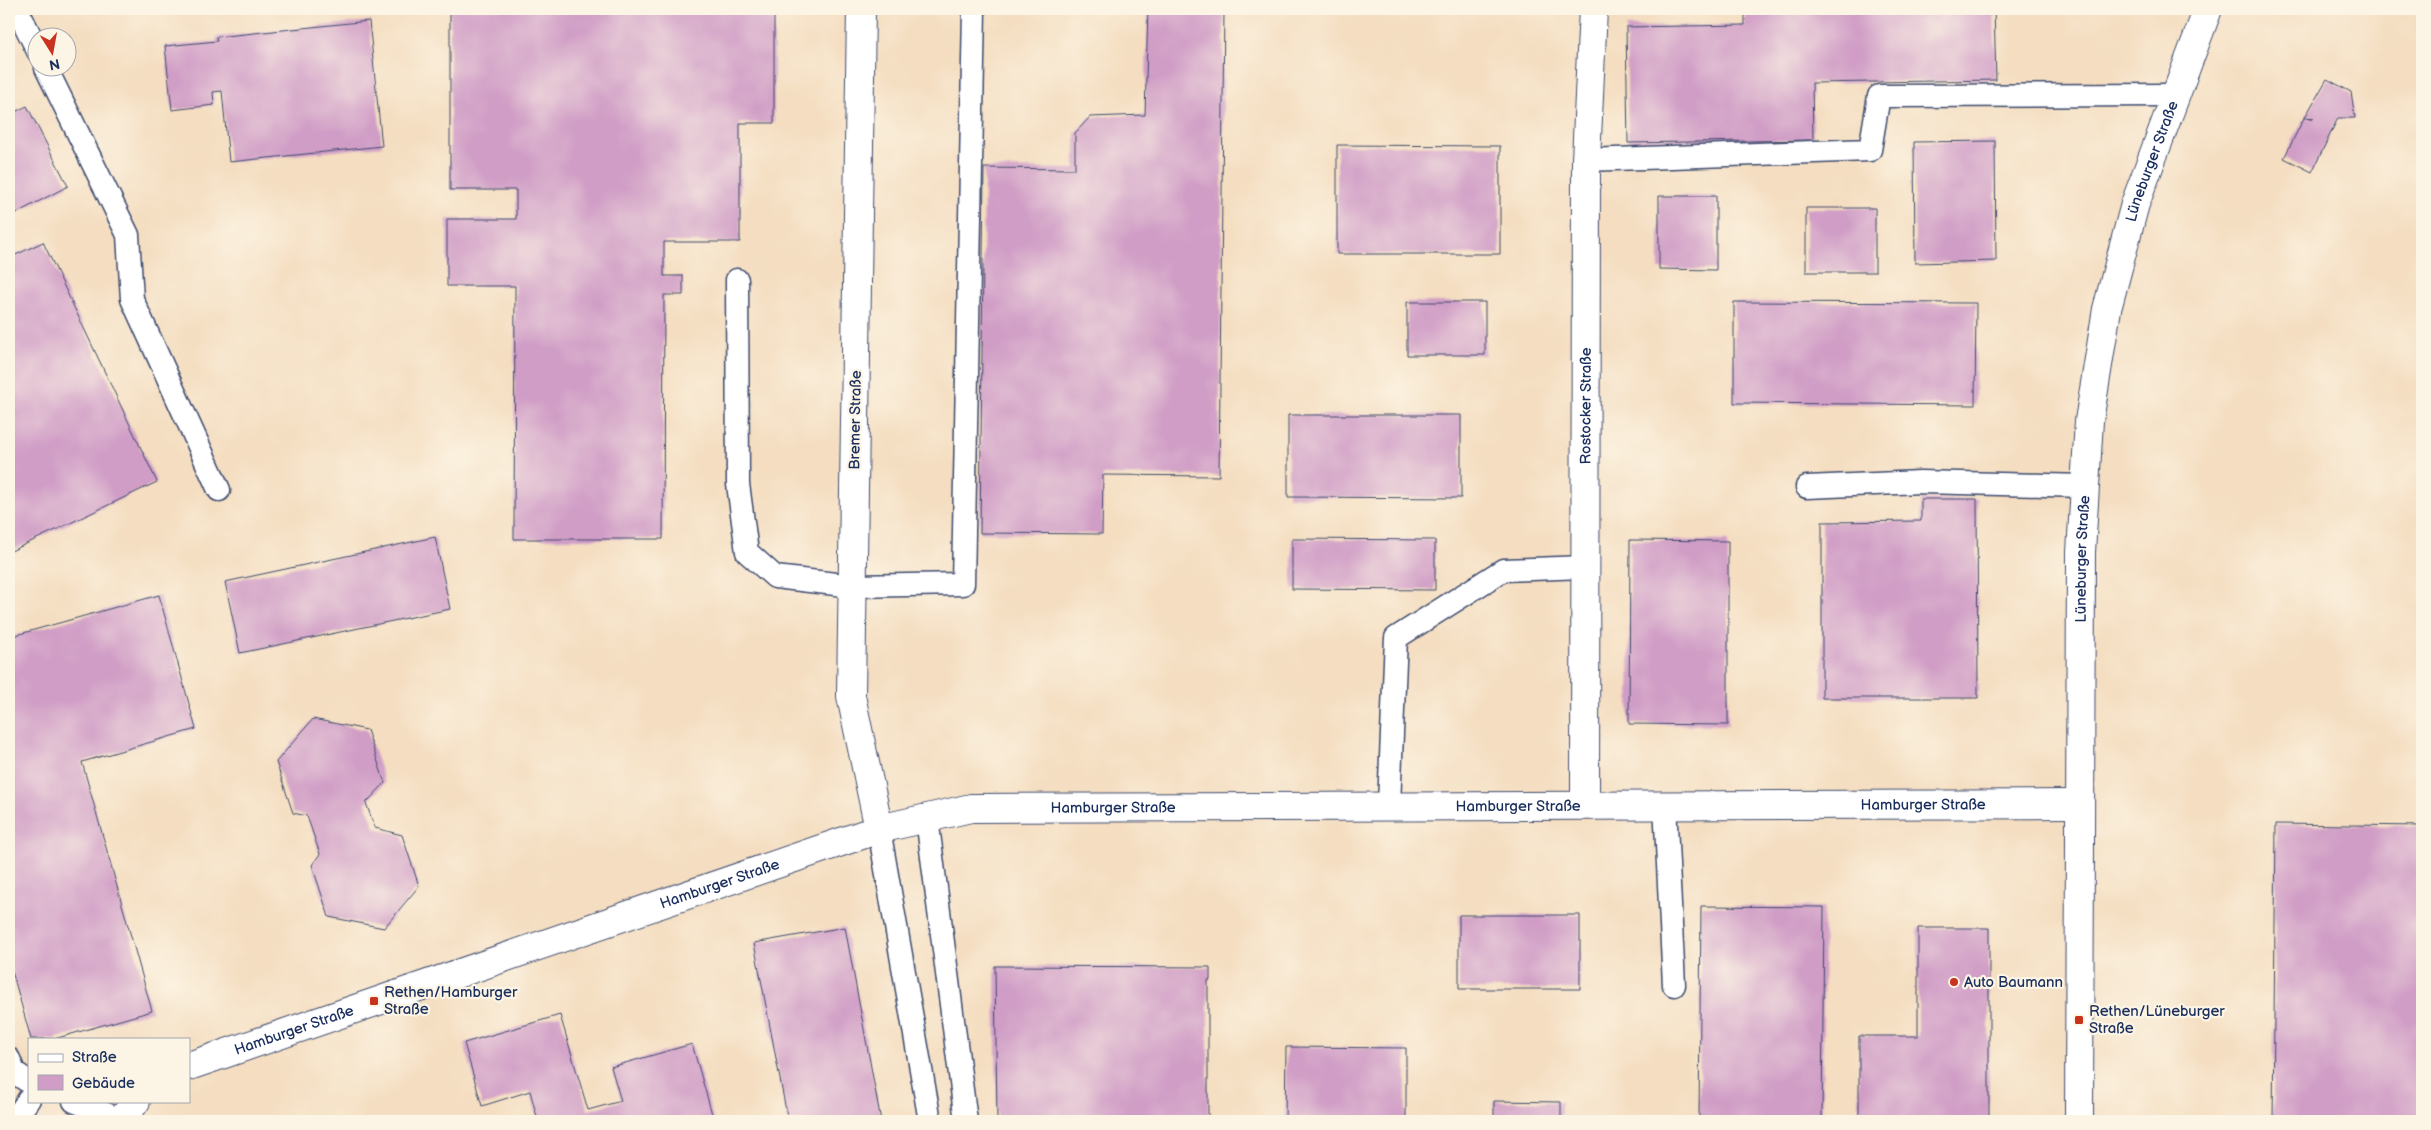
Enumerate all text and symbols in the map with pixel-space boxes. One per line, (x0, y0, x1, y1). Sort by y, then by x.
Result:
north arrow (28, 28, 78, 78)
text: N (48, 55, 61, 74)
street label: Lüneburger Straße (2122, 98, 2183, 224)
street label: Rostocker Straße (1577, 347, 1596, 465)
street label: Bremer Straße (845, 370, 866, 470)
street label: Lüneburger Straße (2072, 495, 2094, 623)
street label: Hamburger Straße (1860, 795, 1986, 815)
street label: Hamburger Straße (1455, 797, 1581, 816)
street label: Hamburger Straße (1050, 798, 1176, 818)
street label: Hamburger Straße (657, 855, 782, 914)
place label: Auto Baumann (1964, 973, 2063, 992)
marker: Auto Baumann (1948, 976, 1960, 988)
place label: Rethen/Hamburger Straße (384, 983, 518, 1019)
marker: Rethen/Hamburger Straße (368, 995, 380, 1007)
street label: Hamburger Straße (232, 1001, 357, 1060)
place label: Rethen/Lüneburger Straße (2089, 1002, 2225, 1038)
marker: Rethen/Lüneburger Straße (2073, 1014, 2085, 1026)
legend (28, 1038, 190, 1102)
text: Straße (72, 1048, 117, 1067)
text: Gebäude (72, 1074, 135, 1093)

